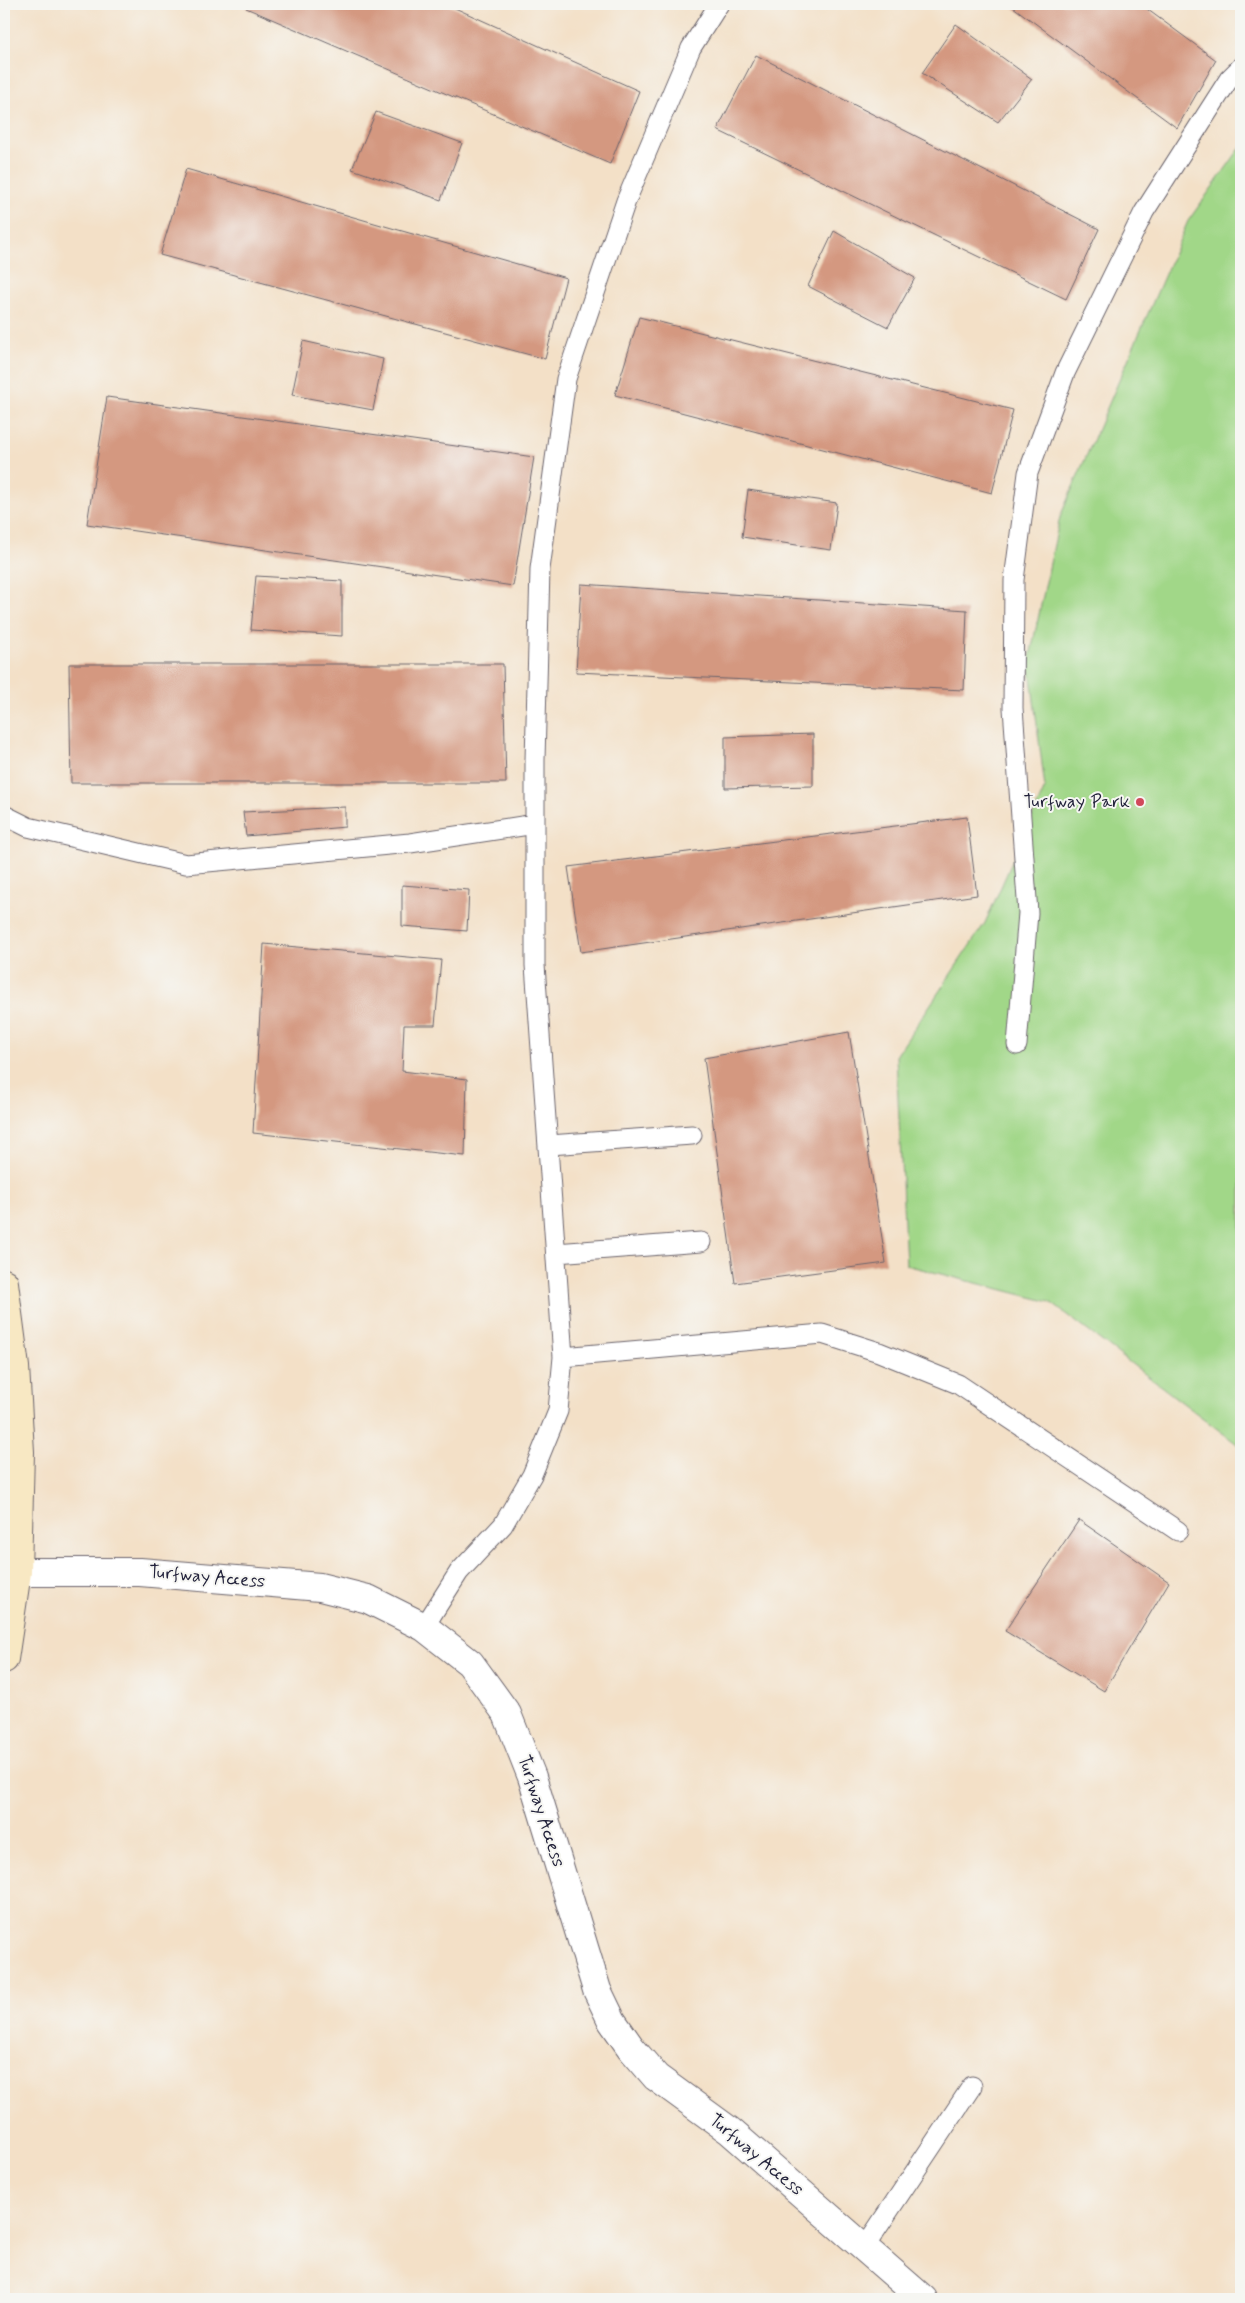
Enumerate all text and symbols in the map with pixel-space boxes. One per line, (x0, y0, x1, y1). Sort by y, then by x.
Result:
place label: Turfway Park (1024, 790, 1130, 814)
marker: Turfway Park (1134, 796, 1146, 808)
street label: Turfway Access (148, 1560, 266, 1594)
street label: Turfway Access (512, 1752, 570, 1870)
street label: Turfway Access (704, 2108, 808, 2202)

